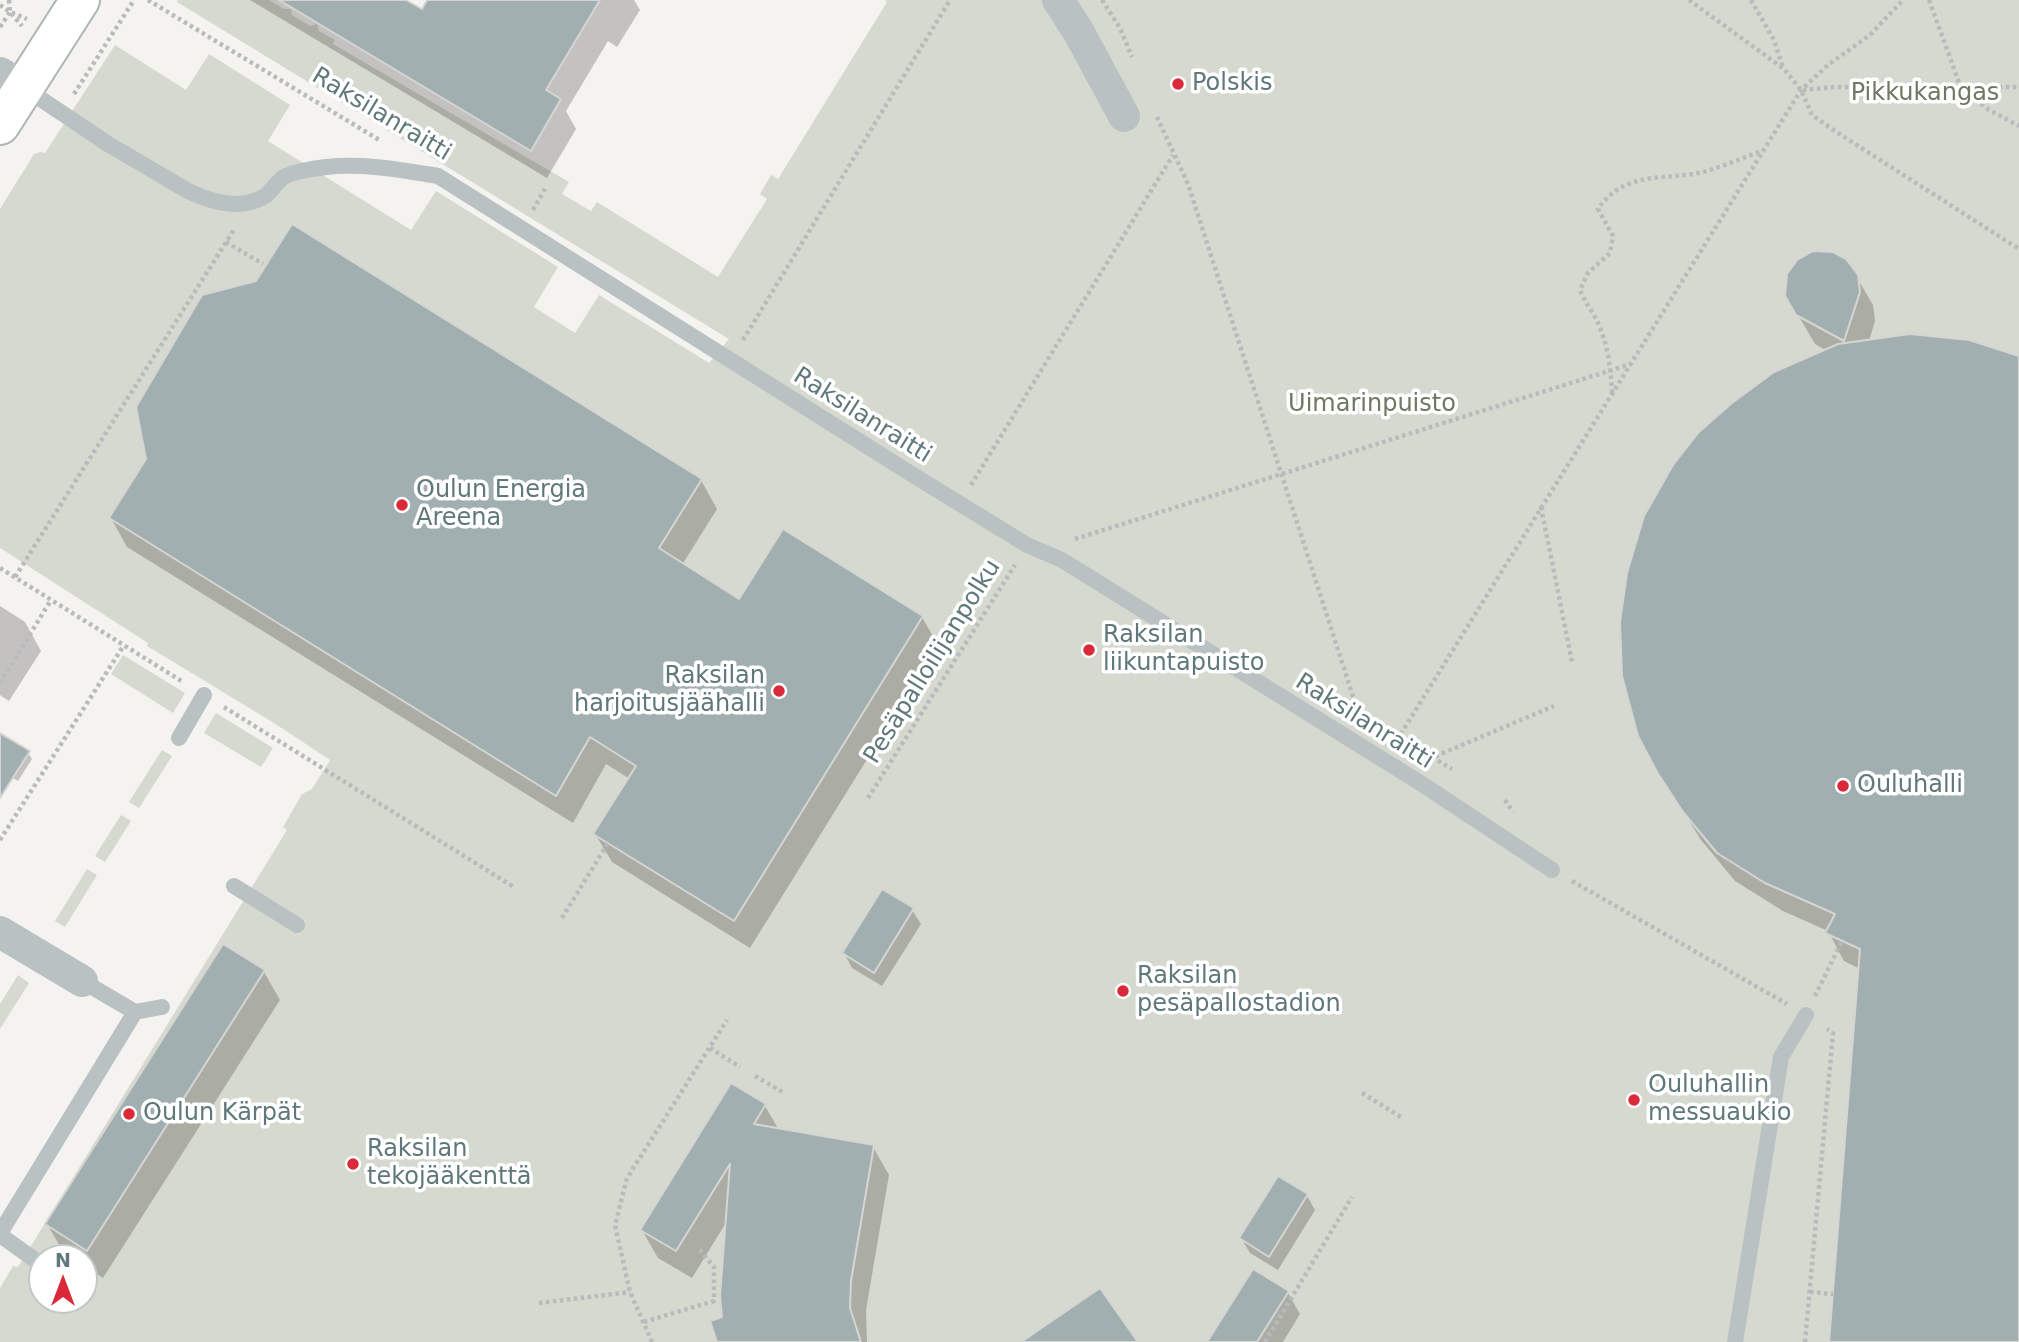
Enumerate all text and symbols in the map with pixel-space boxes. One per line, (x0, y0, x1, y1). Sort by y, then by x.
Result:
street label: Raksilanraitti (306, 62, 456, 168)
place label: Polskis (1192, 70, 1273, 98)
marker: Polskis (1170, 76, 1186, 92)
park label: Pikkukangas (1851, 80, 1999, 108)
street label: Raksilanraitti (788, 362, 936, 470)
park label: Uimarinpuisto (1288, 391, 1456, 419)
place label: Oulun Energia Areena (416, 477, 586, 533)
marker: Oulun Energia Areena (394, 497, 410, 513)
street label: Pesäpalloilijanpolku (858, 555, 1008, 769)
place label: Raksilan liikuntapuisto (1103, 622, 1264, 678)
marker: Raksilan liikuntapuisto (1081, 642, 1097, 658)
place label: Raksilan harjoitusjäähalli (574, 663, 765, 719)
street label: Raksilanraitti (1290, 668, 1438, 776)
marker: Raksilan harjoitusjäähalli (771, 683, 787, 699)
place label: Ouluhalli (1857, 772, 1963, 800)
marker: Ouluhalli (1835, 778, 1851, 794)
place label: Raksilan pesäpallostadion (1137, 963, 1341, 1019)
marker: Raksilan pesäpallostadion (1115, 983, 1131, 999)
place label: Ouluhallin messuaukio (1648, 1072, 1792, 1128)
marker: Ouluhallin messuaukio (1626, 1092, 1642, 1108)
place label: Oulun Kärpät (143, 1100, 301, 1128)
marker: Oulun Kärpät (121, 1106, 137, 1122)
place label: Raksilan tekojääkenttä (367, 1136, 532, 1192)
marker: Raksilan tekojääkenttä (345, 1156, 361, 1172)
north arrow (28, 1244, 98, 1314)
text: N (55, 1249, 71, 1271)

